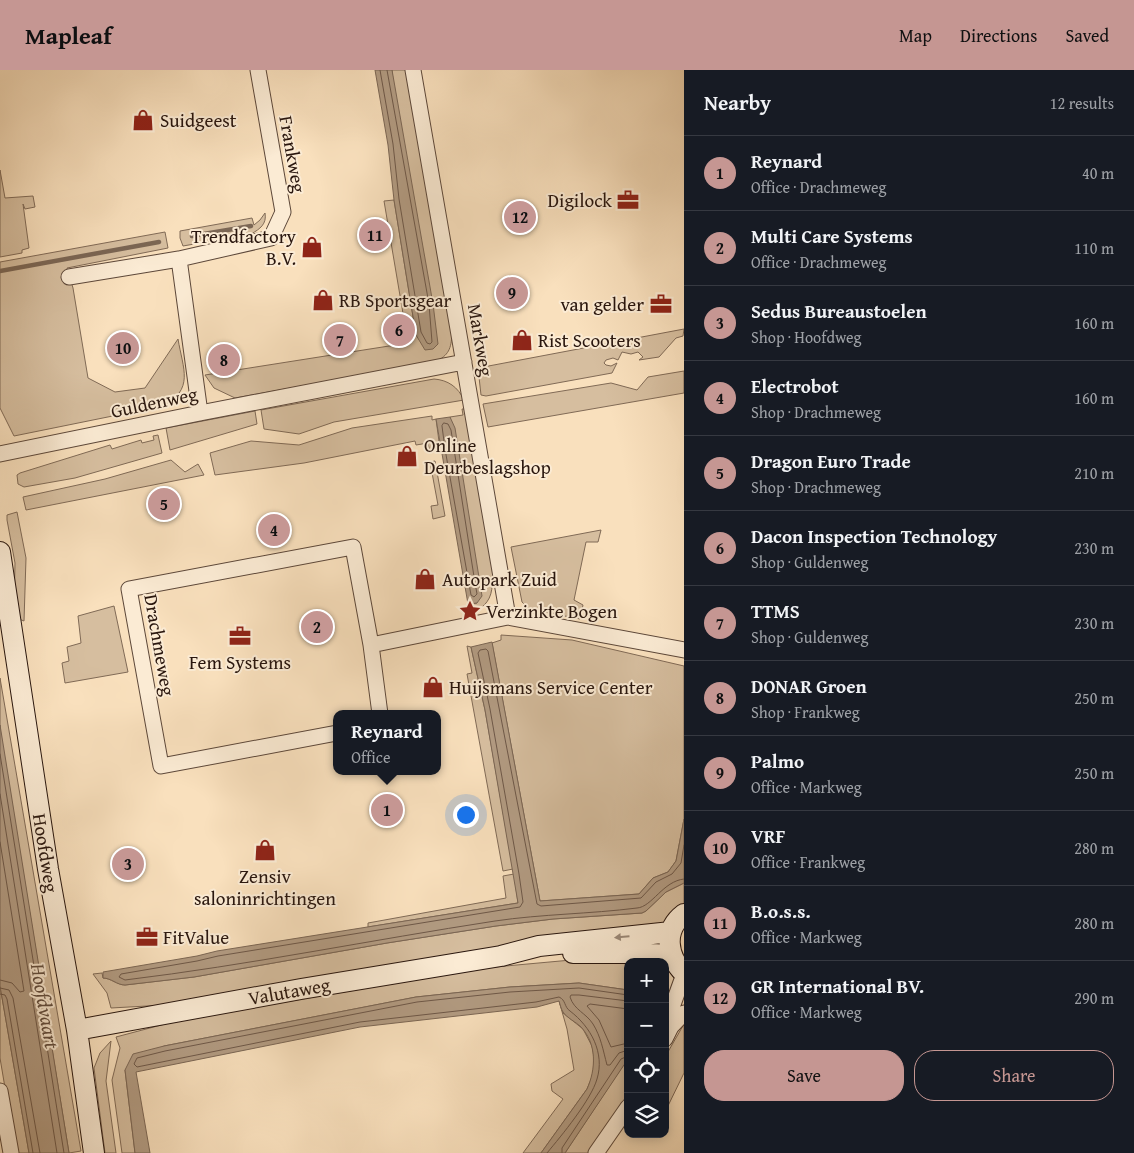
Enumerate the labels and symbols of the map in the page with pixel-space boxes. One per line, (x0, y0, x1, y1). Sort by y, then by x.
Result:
place label: Suidgeest (160, 106, 237, 134)
shop icon: Suidgeest (130, 107, 156, 133)
street label: Frankweg (272, 113, 314, 195)
place label: Digilock (548, 186, 612, 214)
office icon: Digilock (615, 187, 641, 213)
pin: 12 (504, 198, 536, 236)
pin: 11 (359, 216, 391, 254)
place label: Trendfactory B.V. (191, 222, 297, 272)
shop icon: Trendfactory B.V. (299, 234, 325, 260)
pin: 9 (496, 274, 528, 312)
place label: RB Sportsgear (339, 286, 452, 314)
shop icon: RB Sportsgear (310, 287, 336, 313)
place label: van gelder (560, 290, 644, 318)
office icon: van gelder (648, 291, 674, 317)
street label: Markweg (461, 301, 501, 379)
pin: 6 (383, 311, 415, 349)
pin: 7 (324, 321, 356, 359)
place label: Rist Scooters (538, 326, 641, 354)
shop icon: Rist Scooters (509, 327, 535, 353)
pin: 10 (107, 329, 139, 367)
pin: 8 (208, 341, 240, 379)
street label: Guldenweg (108, 379, 200, 425)
place label: Online Deurbeslagshop (424, 431, 551, 481)
shop icon: Online Deurbeslagshop (394, 443, 420, 469)
pin: 5 (148, 485, 180, 523)
pin: 4 (258, 511, 290, 549)
place label: Autopark Zuid (442, 565, 558, 593)
shop icon: Autopark Zuid (412, 566, 438, 592)
street label: Drachmeweg (137, 592, 183, 699)
place label: Verzinkte Bogen (486, 597, 618, 625)
place icon: Verzinkte Bogen (457, 598, 483, 624)
pin: 2 (301, 608, 333, 646)
office icon: Fem Systems (227, 623, 253, 649)
place label: Fem Systems (189, 648, 291, 676)
place label: Huijsmans Service Center (449, 673, 653, 701)
shop icon: Huijsmans Service Center (420, 674, 446, 700)
pin: 1 (371, 791, 403, 829)
your location (453, 802, 479, 828)
street label: Hoofdweg (26, 811, 66, 895)
shop icon: Zensiv saloninrichtingen (252, 837, 278, 863)
pin: 3 (112, 845, 144, 883)
place label: Zensiv saloninrichtingen (194, 862, 336, 912)
place label: FitValue (163, 923, 229, 951)
office icon: FitValue (134, 924, 160, 950)
one-way arrow (614, 933, 630, 941)
water label: Hoofdvaart (24, 960, 67, 1051)
street label: Valutaweg (246, 970, 333, 1012)

